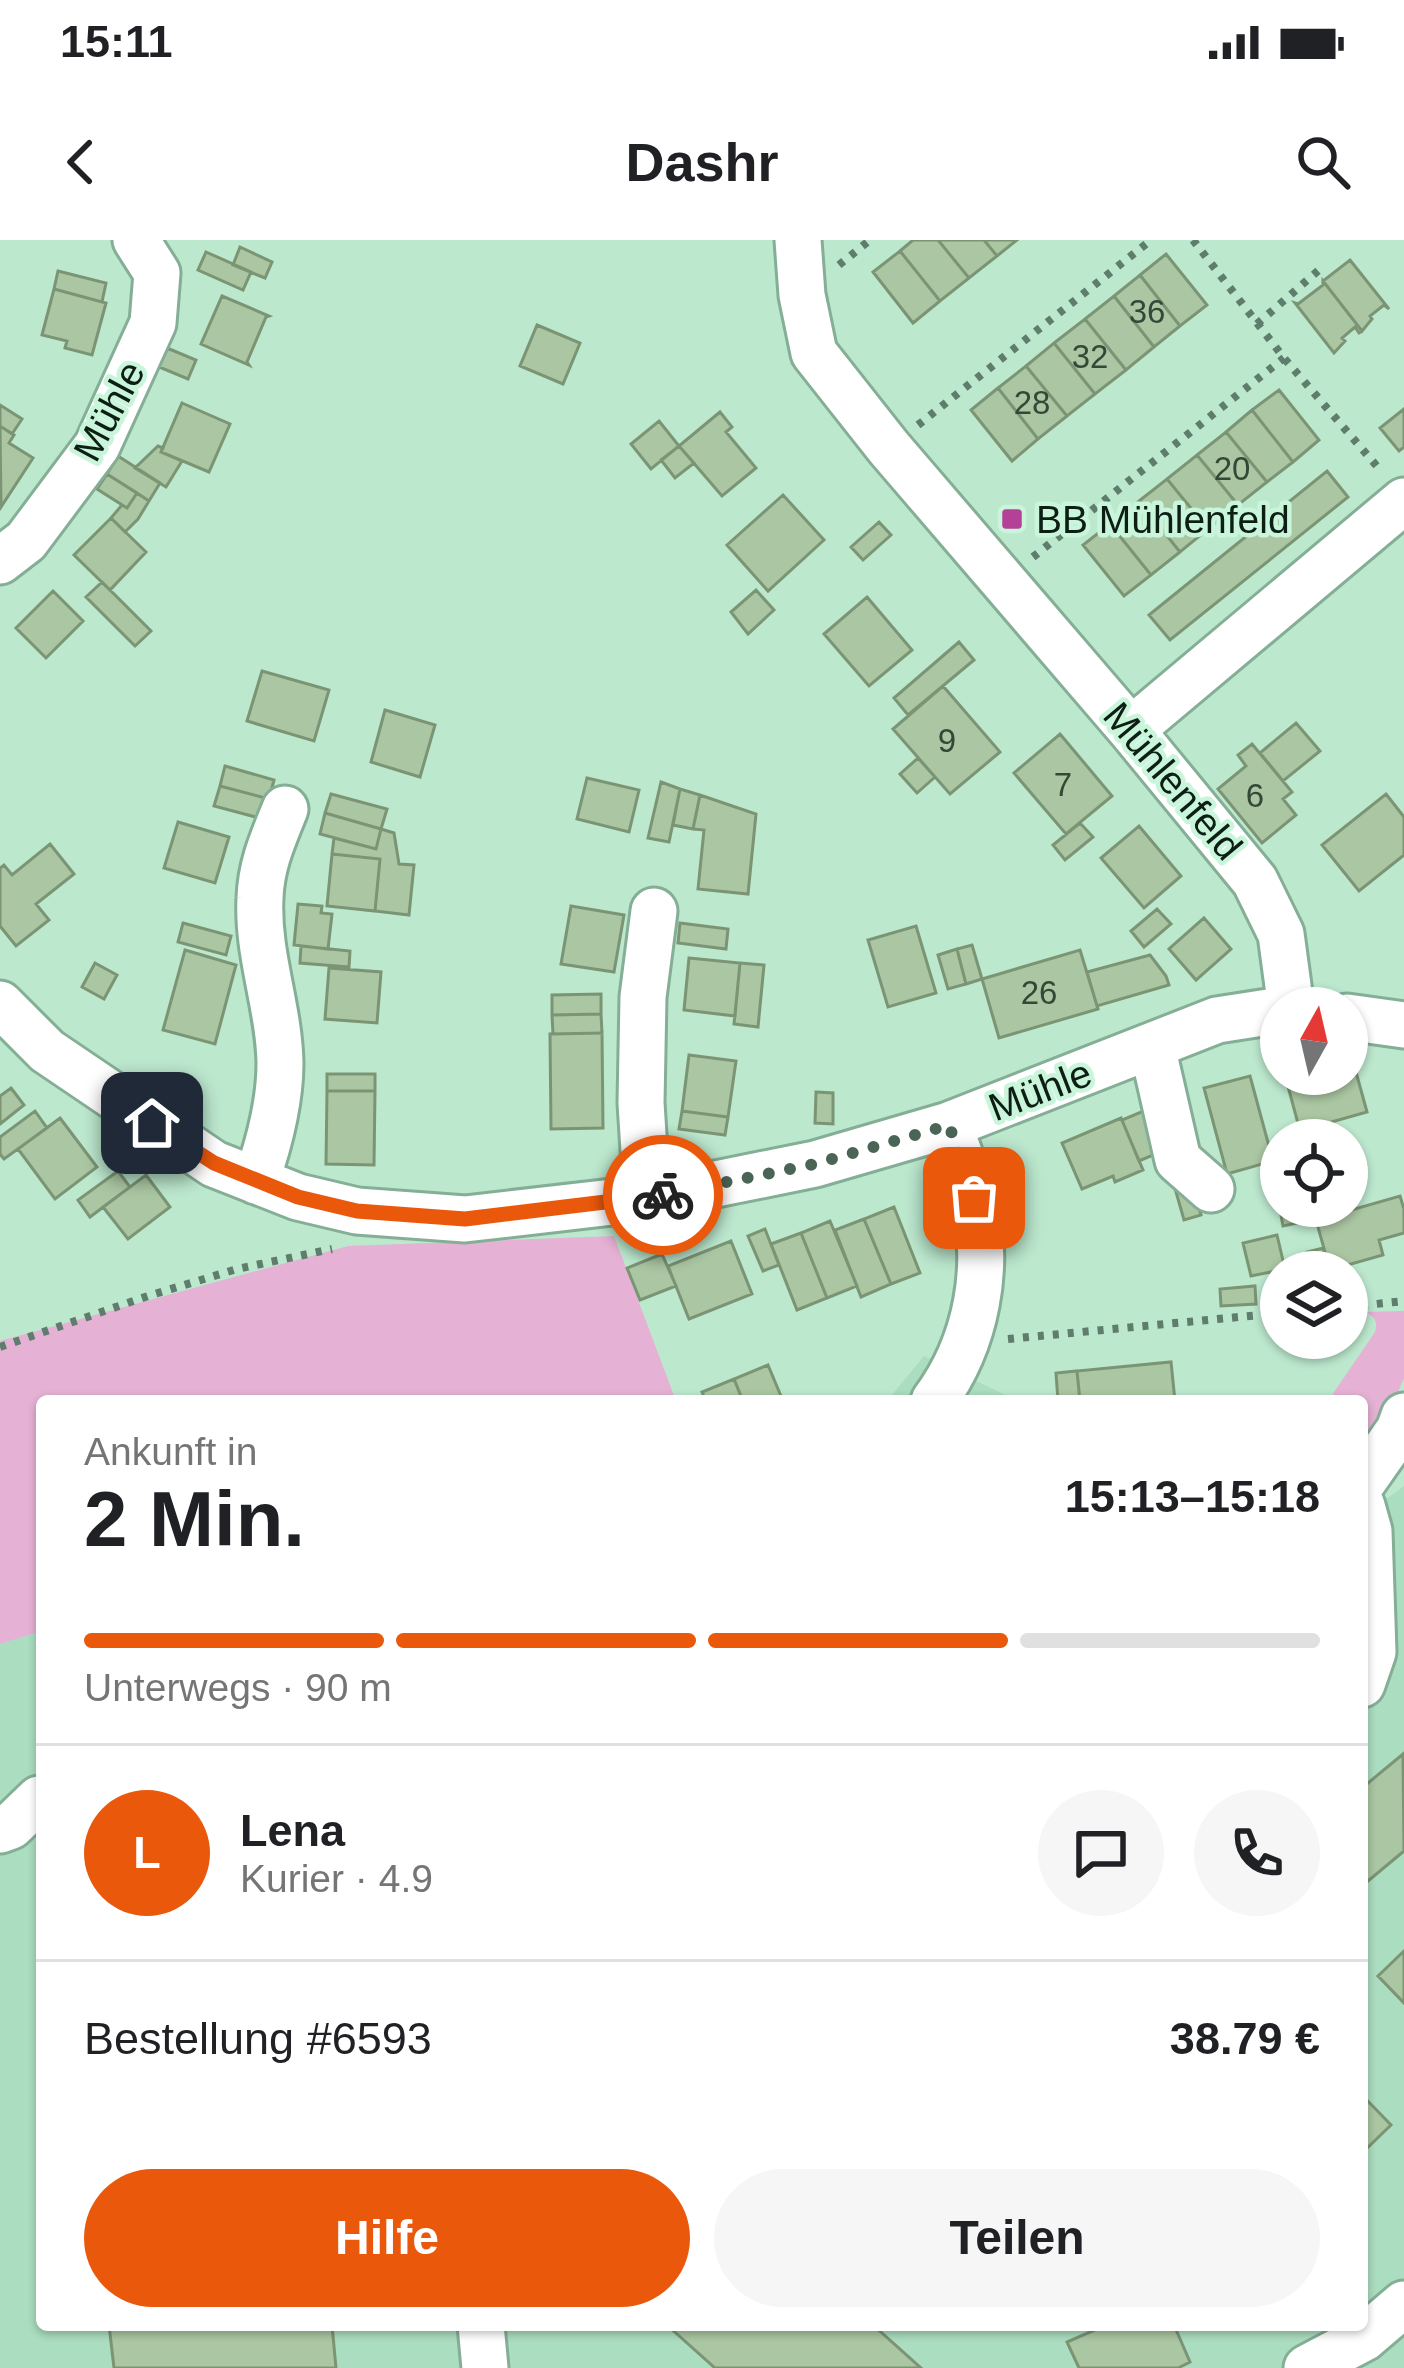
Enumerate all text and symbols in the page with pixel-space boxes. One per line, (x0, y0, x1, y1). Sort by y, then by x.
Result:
text: 15:11 (60, 16, 173, 67)
icon: back (48, 129, 114, 195)
icon: search (1290, 129, 1356, 195)
text: Dashr (625, 132, 779, 192)
house number: 36 (1129, 293, 1165, 330)
house number: 32 (1072, 338, 1108, 375)
street label: Mühle (65, 354, 153, 468)
house number: 28 (1014, 384, 1050, 421)
house number: 20 (1214, 450, 1250, 487)
place label: BB Mühlenfeld (1036, 498, 1290, 541)
marker: BB Mühlenfeld (999, 506, 1025, 532)
street label: Mühlenfeld (1095, 694, 1251, 868)
house number: 9 (938, 722, 956, 759)
house number: 7 (1054, 766, 1072, 803)
house number: 6 (1246, 777, 1264, 814)
house number: 26 (1021, 974, 1057, 1011)
north arrow (1260, 987, 1368, 1095)
map controls (1260, 987, 1368, 1359)
street label: Mühle (983, 1051, 1097, 1129)
pin (101, 1072, 203, 1174)
icon: home (119, 1090, 185, 1156)
button: locate (1260, 1119, 1368, 1227)
courier (603, 1135, 723, 1255)
pin (923, 1147, 1025, 1249)
icon: bike (630, 1162, 696, 1228)
icon: bag (941, 1165, 1007, 1231)
button: layers (1260, 1251, 1368, 1359)
text: Ankunft in (84, 1430, 257, 1473)
text: 15:13–15:18 (1065, 1471, 1320, 1522)
text: 2 Min. (84, 1475, 305, 1563)
text: Unterwegs · 90 m (84, 1666, 392, 1709)
button: chat (1038, 1790, 1164, 1916)
button: phone (1194, 1790, 1320, 1916)
text: Lena (240, 1805, 345, 1856)
text: L (133, 1827, 161, 1878)
text: Kurier · 4.9 (240, 1857, 433, 1900)
text: Bestellung #6593 (84, 2013, 432, 2064)
text: 38.79 € (1170, 2013, 1320, 2064)
button: Hilfe (84, 2169, 690, 2307)
button: Teilen (714, 2169, 1320, 2307)

